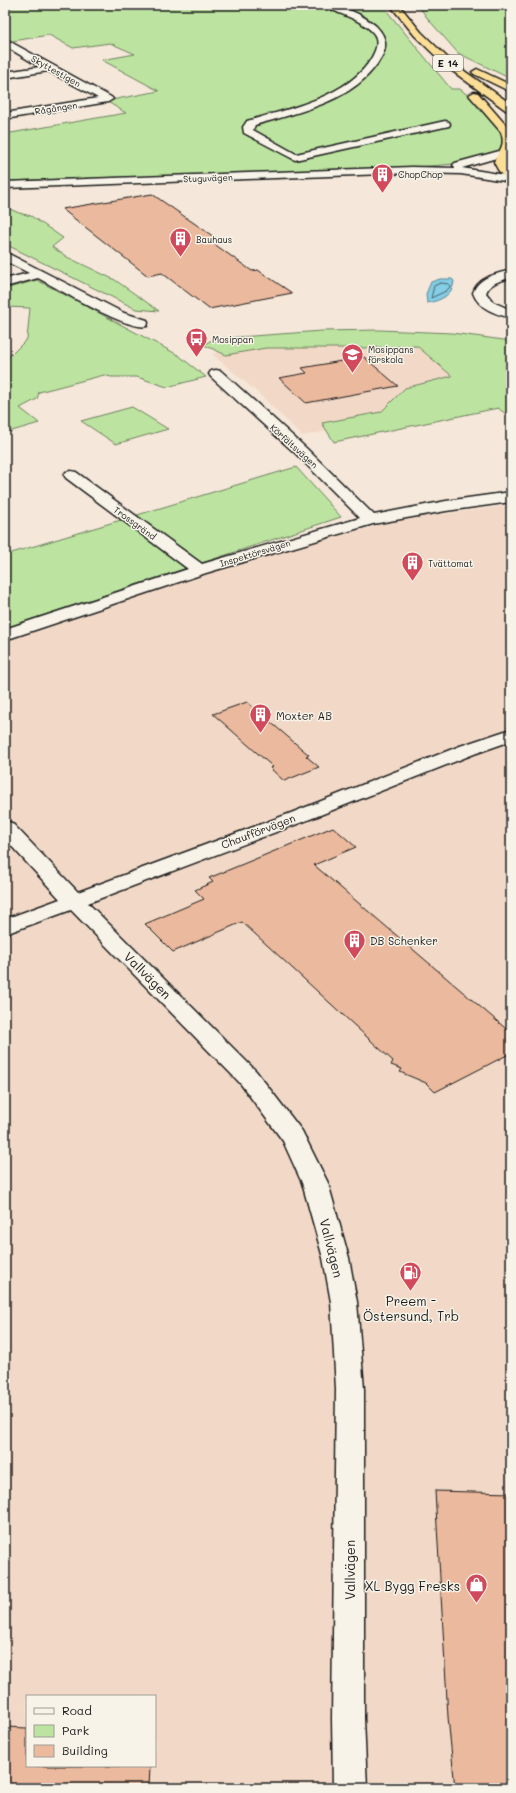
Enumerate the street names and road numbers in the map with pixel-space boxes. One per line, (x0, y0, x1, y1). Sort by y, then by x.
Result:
street label: Skyttestigen (29, 53, 83, 89)
road number: E 14 (433, 55, 463, 71)
street label: Rågången (34, 99, 78, 117)
street label: Stuguvägen (183, 172, 233, 184)
street label: Körfältsvägen (268, 422, 320, 470)
street label: Trossgränd (112, 504, 159, 542)
street label: Inspektörsvägen (218, 537, 292, 569)
street label: Chaufförvägen (219, 810, 297, 852)
street label: Vallvägen (121, 948, 175, 1002)
street label: Vallvägen (316, 1217, 348, 1279)
street label: Vallvägen (341, 1540, 358, 1600)

